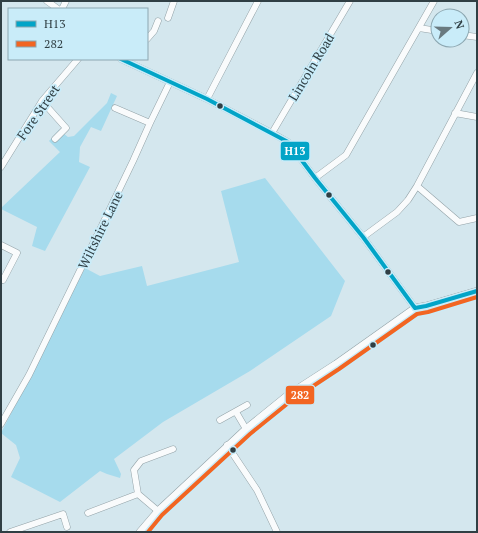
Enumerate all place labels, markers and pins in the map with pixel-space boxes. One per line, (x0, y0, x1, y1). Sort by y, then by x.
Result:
unlabelled marker (215, 101, 225, 111)
unlabelled marker (324, 190, 334, 200)
unlabelled marker (383, 267, 393, 277)
unlabelled marker (368, 340, 378, 350)
unlabelled marker (228, 445, 238, 455)

